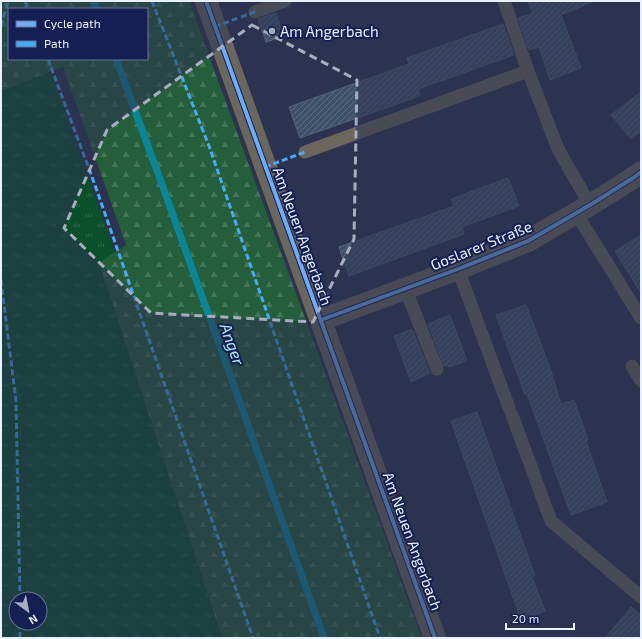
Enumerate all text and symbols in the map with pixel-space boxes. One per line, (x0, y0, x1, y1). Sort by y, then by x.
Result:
legend (8, 8, 148, 60)
text: Cycle path (44, 16, 101, 30)
place label: Am Angerbach (280, 22, 379, 40)
marker: Am Angerbach (267, 26, 277, 36)
text: Path (44, 36, 69, 50)
street label: Am Neuen Angerbach (270, 164, 336, 308)
street label: Goslarer Straße (428, 216, 534, 274)
water label: Anger (216, 319, 250, 368)
street label: Am Neuen Angerbach (380, 469, 446, 613)
north arrow (8, 591, 48, 631)
scale bar (506, 605, 574, 631)
text: 20 m (512, 611, 539, 625)
text: N (27, 612, 40, 628)

